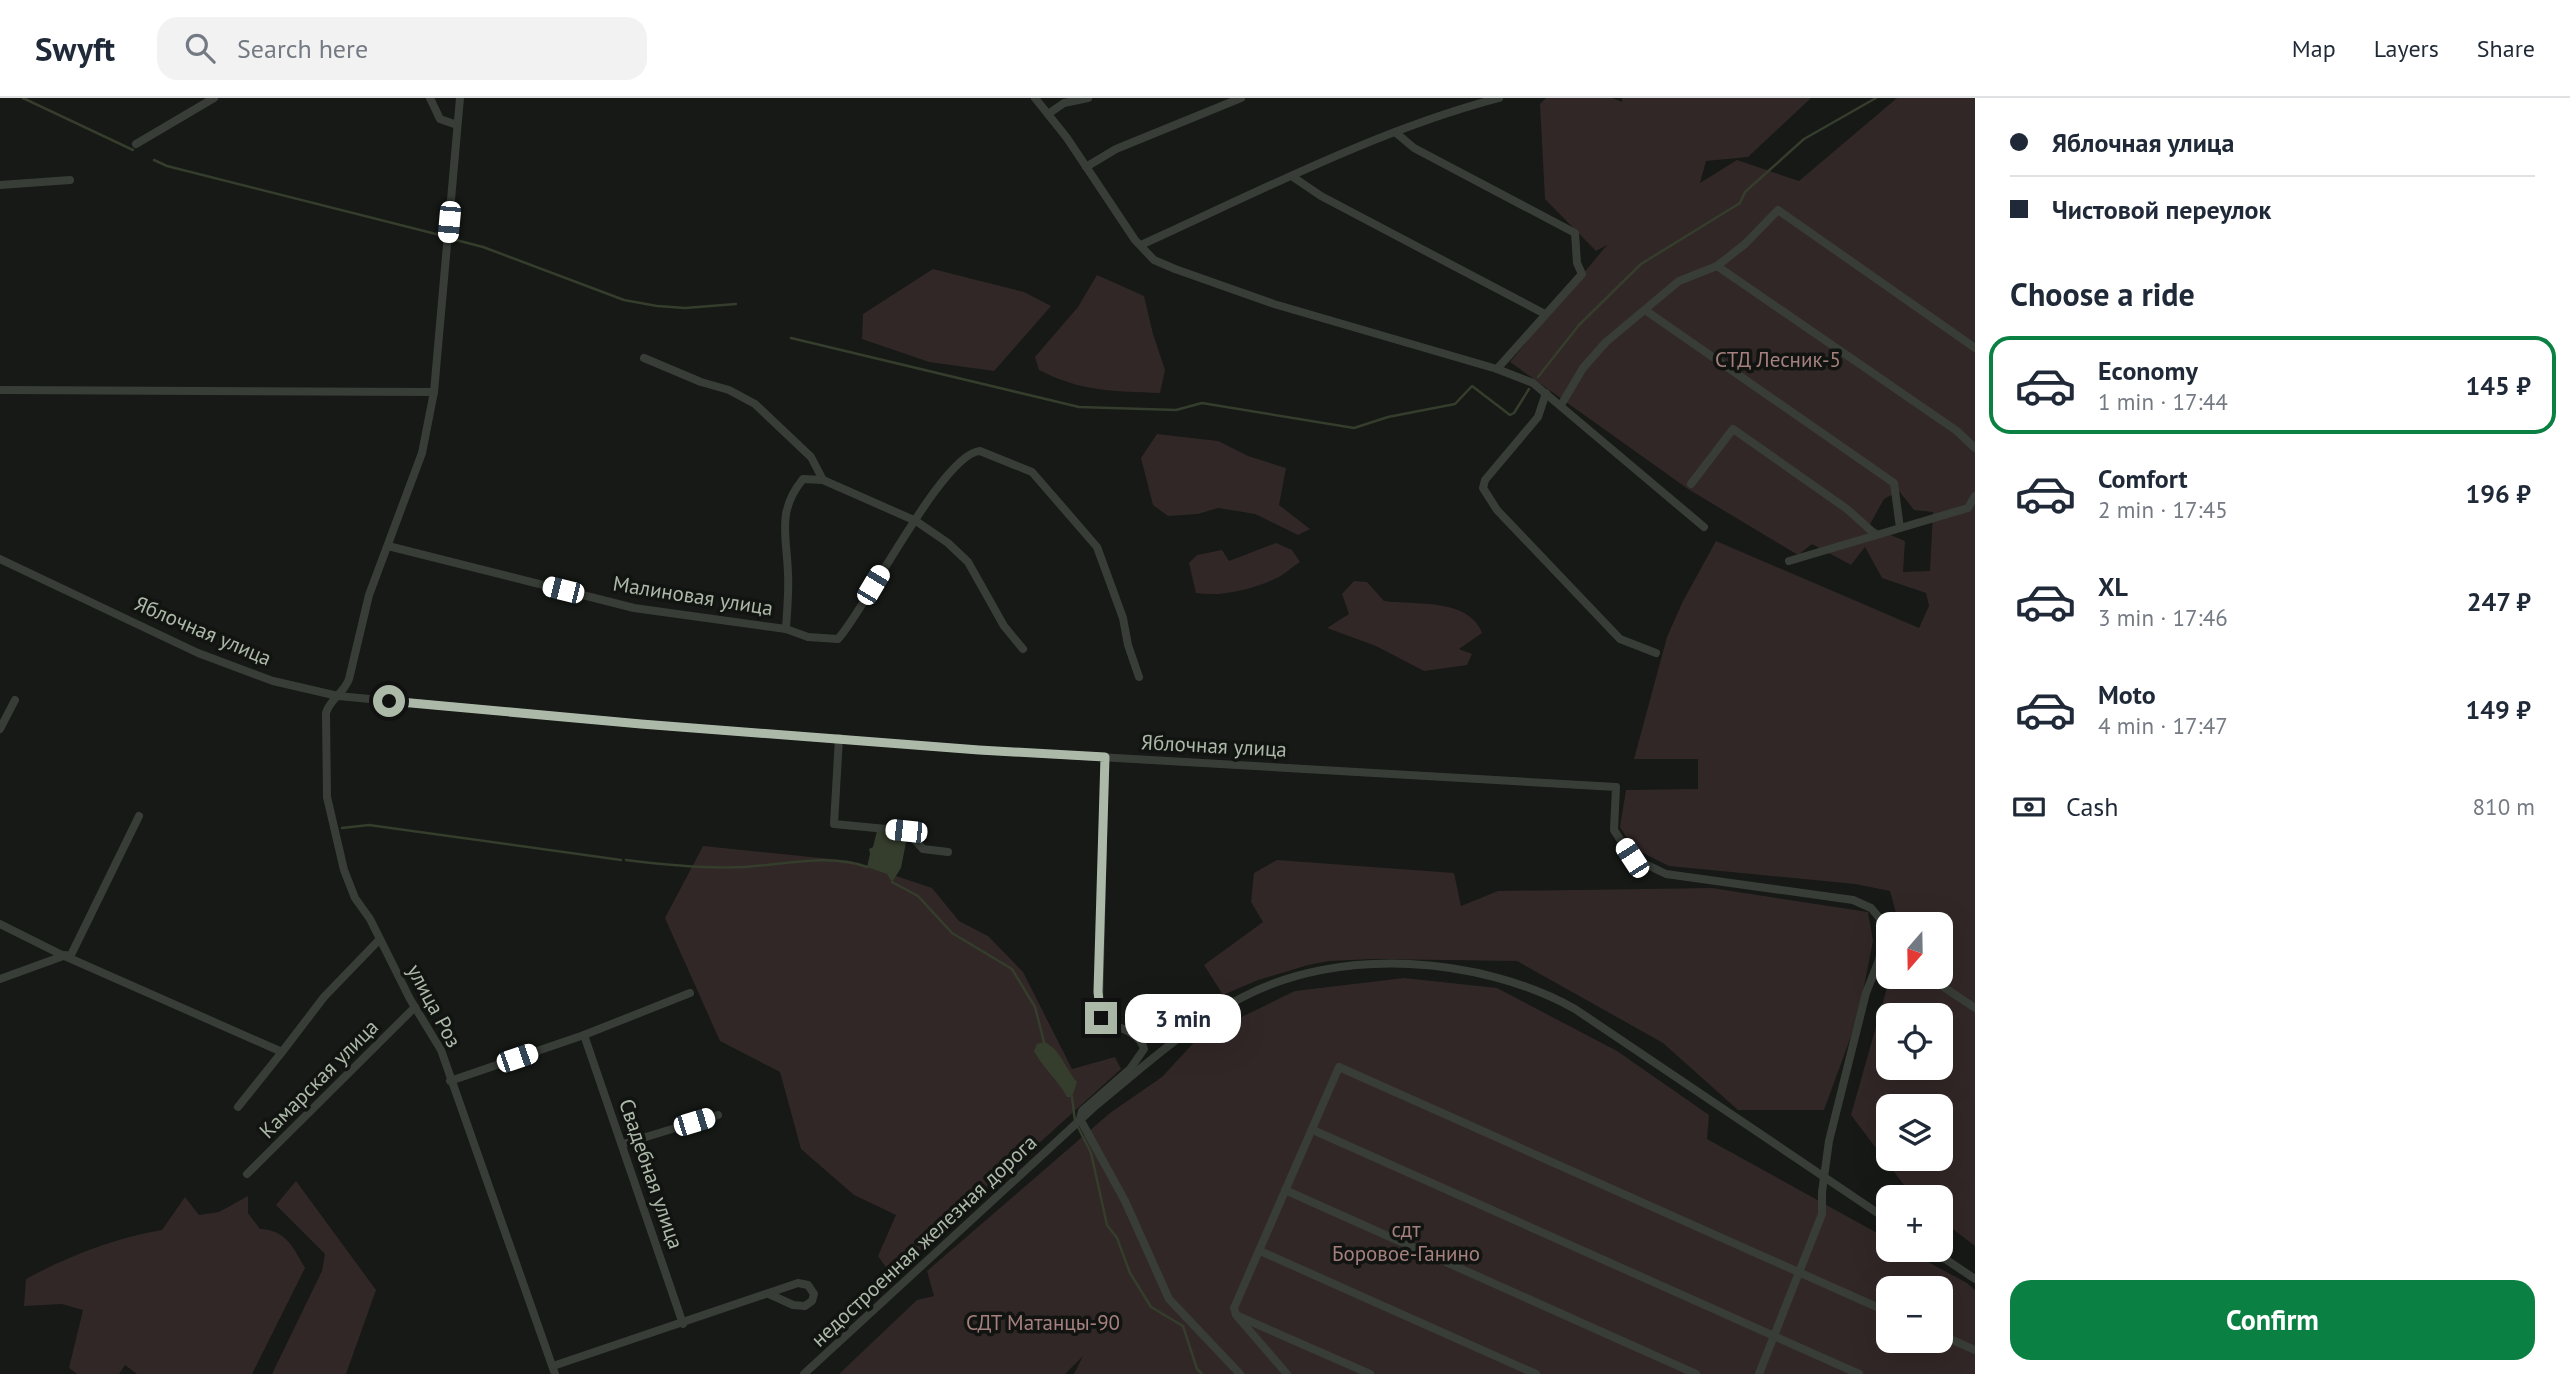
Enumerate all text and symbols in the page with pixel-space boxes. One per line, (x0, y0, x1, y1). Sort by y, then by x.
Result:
search box (157, 17, 647, 80)
text: Swyft (35, 27, 115, 70)
icon: search (181, 29, 219, 67)
text: Search here (237, 32, 368, 65)
text: Map (2292, 33, 2336, 64)
text: Layers (2374, 33, 2439, 64)
text: Share (2477, 33, 2535, 64)
text: Яблочная улица (2052, 126, 2234, 159)
text: Чистовой переулок (2052, 193, 2271, 226)
car (437, 200, 462, 244)
text: Choose a ride (2010, 273, 2195, 315)
park label: СТД Лесник-5 (1715, 346, 1841, 373)
icon: car (2014, 354, 2077, 417)
text: Economy (2098, 354, 2198, 387)
text: 145 ₽ (2465, 369, 2531, 402)
text: 1 min · 17:44 (2098, 387, 2228, 416)
icon: car (2014, 462, 2077, 525)
text: Comfort (2098, 462, 2188, 495)
text: 196 ₽ (2465, 477, 2531, 510)
text: 2 min · 17:45 (2098, 495, 2228, 524)
car (854, 562, 893, 608)
street label: Малиновая улица (611, 570, 775, 621)
icon: car (2014, 570, 2077, 633)
text: XL (2098, 570, 2128, 603)
car (541, 575, 586, 605)
text: 247 ₽ (2467, 585, 2531, 618)
street label: Яблочная улица (131, 590, 276, 671)
text: 3 min · 17:46 (2098, 603, 2228, 632)
icon: car (2014, 678, 2077, 741)
text: Moto (2098, 678, 2156, 711)
route start (373, 685, 405, 717)
text: 149 ₽ (2465, 693, 2531, 726)
text: 4 min · 17:47 (2098, 711, 2228, 740)
street label: Яблочная улица (1140, 728, 1288, 763)
icon: cash (2010, 788, 2048, 826)
text: Cash (2066, 790, 2118, 823)
text: 810 m (2473, 792, 2535, 821)
car (885, 818, 928, 844)
car (1612, 835, 1653, 881)
north arrow (1876, 912, 1953, 989)
map controls (1876, 912, 1953, 1353)
street label: улица Роз (401, 959, 468, 1052)
callout: 3 min (1126, 993, 1241, 1042)
route end (1085, 1002, 1117, 1034)
button: locate (1876, 1003, 1953, 1080)
text: 3 min (1155, 1004, 1211, 1033)
street label: Камарская улица (253, 1013, 384, 1144)
car (494, 1041, 541, 1075)
button: layers (1876, 1094, 1953, 1171)
street label: Свадебная улица (613, 1095, 690, 1252)
car (671, 1106, 718, 1138)
street label: недостроенная железная дорога (805, 1129, 1042, 1352)
button: + (1876, 1185, 1953, 1262)
park label: сдт Боровое-Ганино (1332, 1216, 1480, 1267)
button: − (1876, 1276, 1953, 1353)
button: Confirm (2010, 1280, 2535, 1360)
park label: СДТ Матанцы-90 (966, 1309, 1120, 1336)

